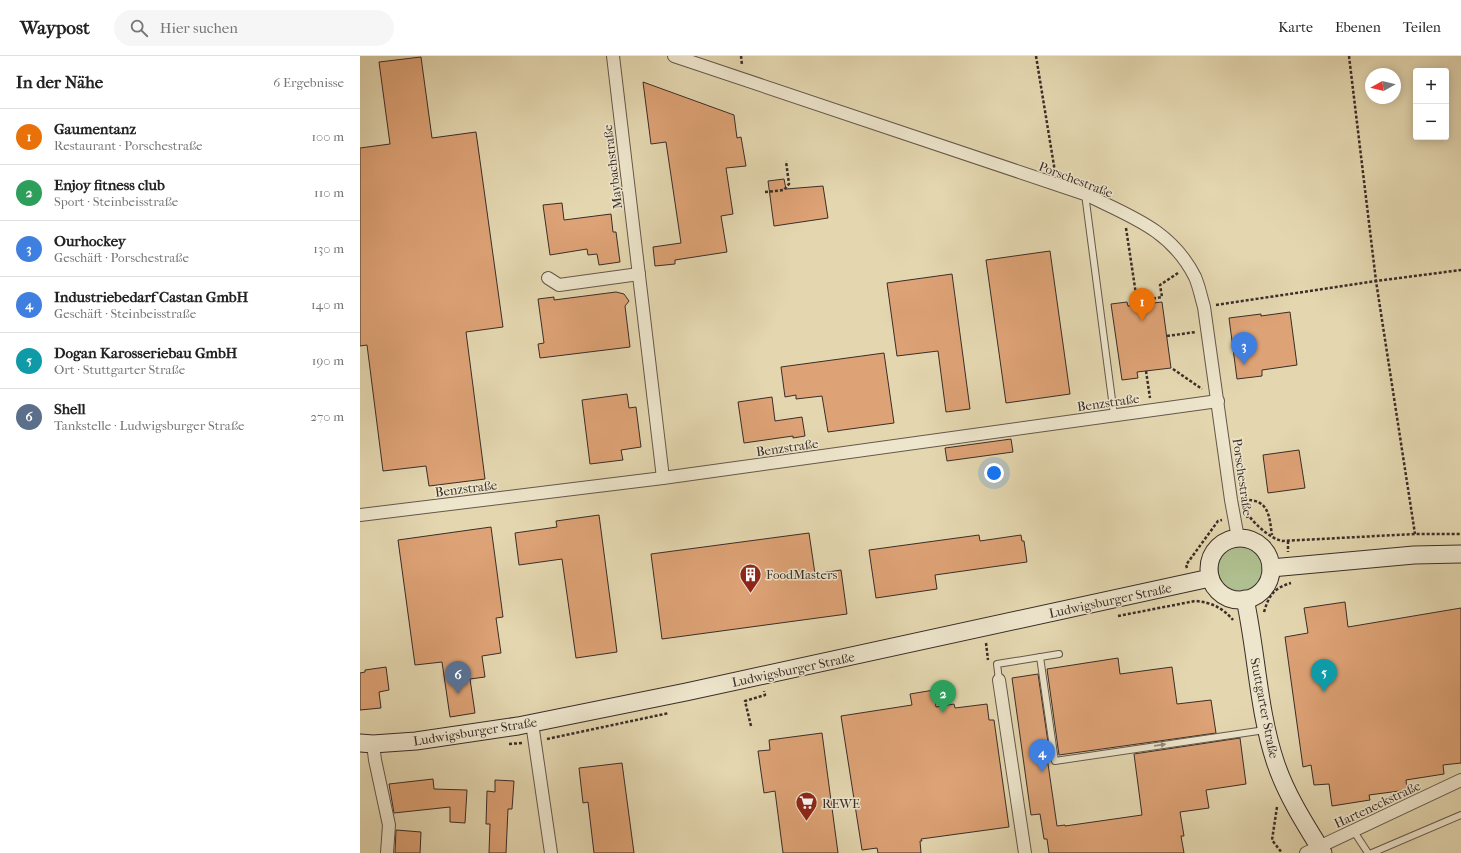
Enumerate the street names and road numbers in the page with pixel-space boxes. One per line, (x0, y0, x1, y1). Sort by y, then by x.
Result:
street label: Maybachstraße (600, 123, 625, 210)
street label: Porschestraße (1037, 158, 1116, 201)
street label: Benzstraße (1076, 391, 1141, 414)
street label: Benzstraße (755, 436, 820, 459)
street label: Porschestraße (1230, 437, 1255, 517)
street label: Benzstraße (434, 477, 499, 500)
street label: Ludwigsburger Straße (1047, 580, 1173, 621)
street label: Ludwigsburger Straße (730, 649, 856, 690)
street label: Stuttgarter Straße (1247, 656, 1282, 760)
street label: Ludwigsburger Straße (412, 714, 539, 749)
street label: Harteneckstraße (1332, 778, 1423, 831)

